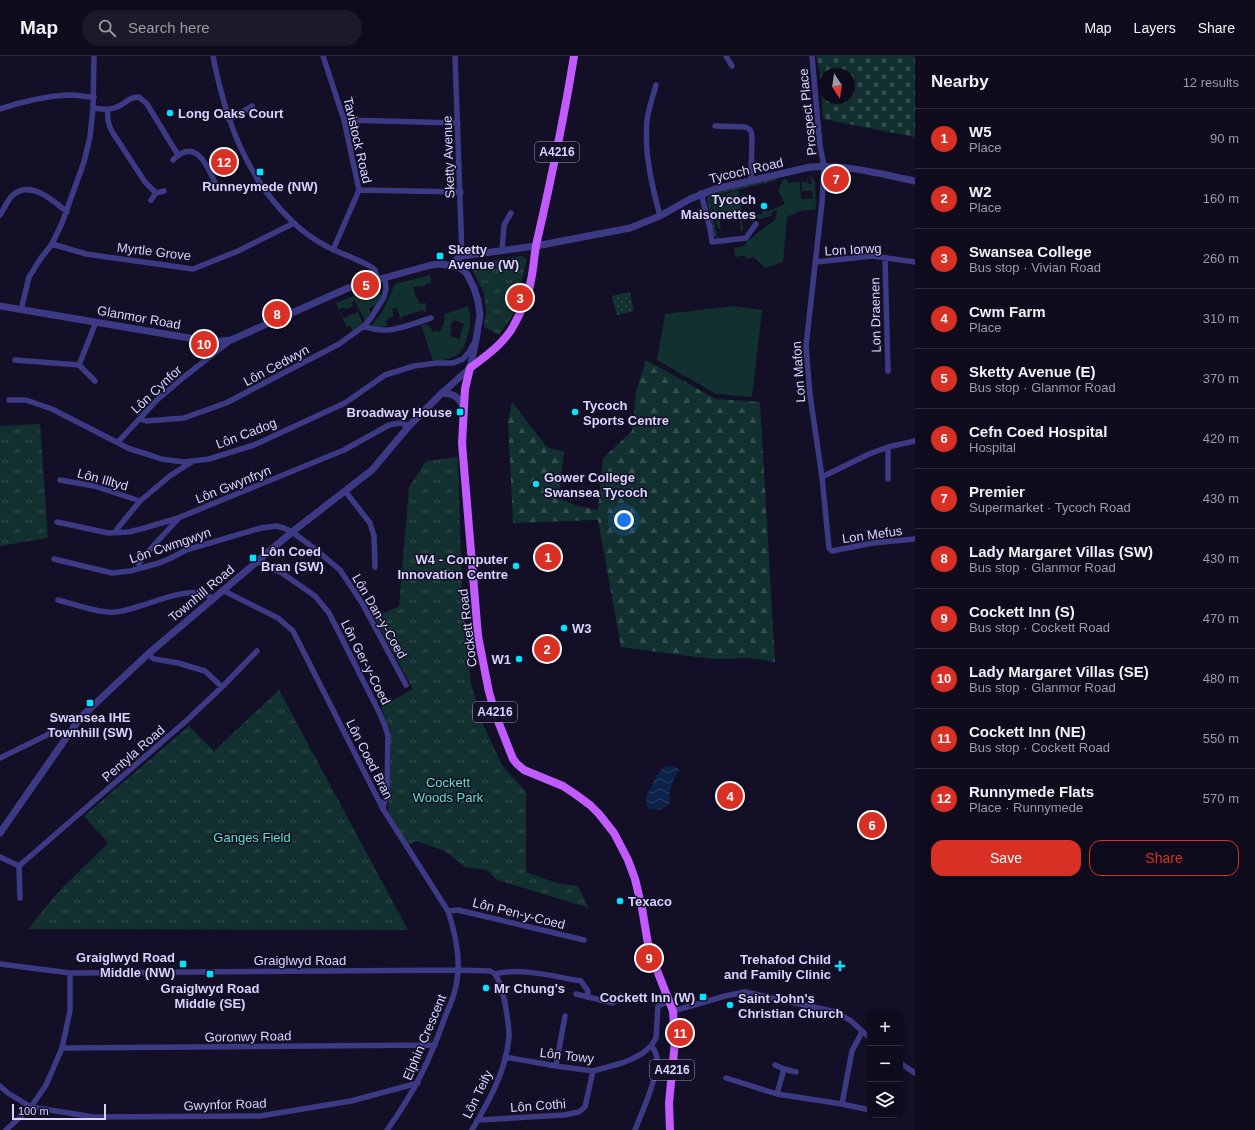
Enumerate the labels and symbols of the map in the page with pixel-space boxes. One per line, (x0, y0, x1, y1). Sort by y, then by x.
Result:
street label: Prospect Place (795, 68, 820, 156)
north arrow (819, 68, 855, 104)
street label: Tavistock Road (340, 95, 375, 185)
place label: Long Oaks Court (178, 106, 284, 121)
marker: Long Oaks Court (165, 108, 175, 118)
street label: Sketty Avenue (440, 115, 457, 199)
road number: A4216 (535, 142, 579, 162)
pin: 12 (211, 147, 237, 177)
street label: Tycoch Road (707, 155, 785, 186)
pin: 7 (823, 164, 849, 194)
marker: Runneymede (NW) (255, 167, 265, 177)
place label: Runneymede (NW) (202, 179, 318, 194)
place label: Tycoch Maisonettes (681, 192, 756, 222)
marker: Tycoch Maisonettes (759, 201, 769, 211)
street label: Myrtle Grove (116, 240, 192, 263)
street label: Lon Iorwg (824, 241, 882, 258)
place label: Sketty Avenue (W) (448, 242, 519, 272)
marker: Sketty Avenue (W) (435, 251, 445, 261)
pin: 5 (353, 270, 379, 300)
street label: Lon Draenen (867, 277, 884, 353)
pin: 3 (507, 283, 533, 313)
pin: 8 (264, 299, 290, 329)
street label: Glanmor Road (96, 303, 182, 332)
pin: 10 (191, 329, 217, 359)
street label: Lon Mafon (789, 341, 808, 403)
street label: Lôn Cedwyn (241, 342, 312, 389)
street label: Lôn Cynfor (128, 362, 185, 417)
place label: Tycoch Sports Centre (583, 398, 669, 428)
place label: Broadway House (347, 405, 452, 420)
marker: Broadway House (455, 407, 465, 417)
marker: Tycoch Sports Centre (570, 407, 580, 417)
street label: Lôn Cadog (214, 415, 279, 452)
street label: Lôn Gwynfryn (193, 462, 273, 506)
street label: Lôn Illtyd (76, 466, 130, 493)
place label: Gower College Swansea Tycoch (544, 470, 648, 500)
marker: Gower College Swansea Tycoch (531, 479, 541, 489)
your location (614, 510, 634, 530)
street label: Lon Mefus (841, 523, 904, 546)
street label: Lôn Cwmgwyn (127, 525, 213, 566)
pin: 1 (535, 542, 561, 572)
place label: Lôn Coed Bran (SW) (261, 544, 324, 574)
place label: W4 - Computer Innovation Centre (397, 552, 508, 582)
marker: Lôn Coed Bran (SW) (248, 553, 258, 563)
marker: W4 - Computer Innovation Centre (511, 561, 521, 571)
street label: Townhill Road (165, 562, 237, 625)
street label: Lôn Dan-y-Coed (349, 571, 410, 661)
street label: Cockett Road (455, 588, 480, 668)
street label: Lôn Ger-y-Coed (338, 617, 393, 707)
place label: W3 (572, 621, 592, 636)
marker: W3 (559, 623, 569, 633)
pin: 2 (534, 634, 560, 664)
place label: W1 (492, 652, 511, 667)
marker: W1 (514, 654, 524, 664)
marker: Swansea IHE Townhill (SW) (85, 698, 95, 708)
road number: A4216 (473, 702, 517, 722)
place label: Swansea IHE Townhill (SW) (48, 710, 132, 740)
street label: Lôn Coed Bran (343, 717, 396, 802)
street label: Pentyla Road (99, 722, 168, 785)
park label: Cockett Woods Park (413, 775, 484, 805)
pin: 4 (717, 781, 743, 811)
pin: 6 (859, 810, 885, 840)
park label: Ganges Field (213, 830, 291, 845)
place label: Texaco (628, 894, 672, 909)
street label: Lôn Pen-y-Coed (471, 895, 567, 932)
marker: Texaco (615, 896, 625, 906)
pin: 9 (636, 943, 662, 973)
place label: Graiglwyd Road Middle (NW) (76, 950, 175, 980)
place label: Trehafod Child and Family Clinic (724, 952, 831, 982)
street label: Graiglwyd Road (254, 953, 346, 968)
marker: Graiglwyd Road Middle (NW) (178, 959, 188, 969)
marker: Trehafod Child and Family Clinic (834, 960, 846, 972)
marker: Graiglwyd Road Middle (SE) (205, 969, 215, 979)
place label: Graiglwyd Road Middle (SE) (161, 981, 260, 1011)
place label: Mr Chung's (494, 981, 565, 996)
marker: Mr Chung's (481, 983, 491, 993)
place label: Cockett Inn (W) (600, 990, 695, 1005)
place label: Saint John's Christian Church (738, 991, 844, 1021)
street label: Elphin Crescent (400, 992, 449, 1082)
marker: Cockett Inn (W) (698, 992, 708, 1002)
marker: Saint John's Christian Church (725, 1000, 735, 1010)
pin: 11 (667, 1018, 693, 1048)
street label: Goronwy Road (205, 1028, 291, 1045)
street label: Lôn Towy (539, 1045, 595, 1066)
road number: A4216 (650, 1060, 694, 1080)
street label: Lôn Teify (459, 1067, 496, 1121)
street label: Gwynfor Road (183, 1096, 267, 1113)
street label: Lôn Cothi (510, 1096, 566, 1115)
scale bar (12, 1102, 106, 1121)

